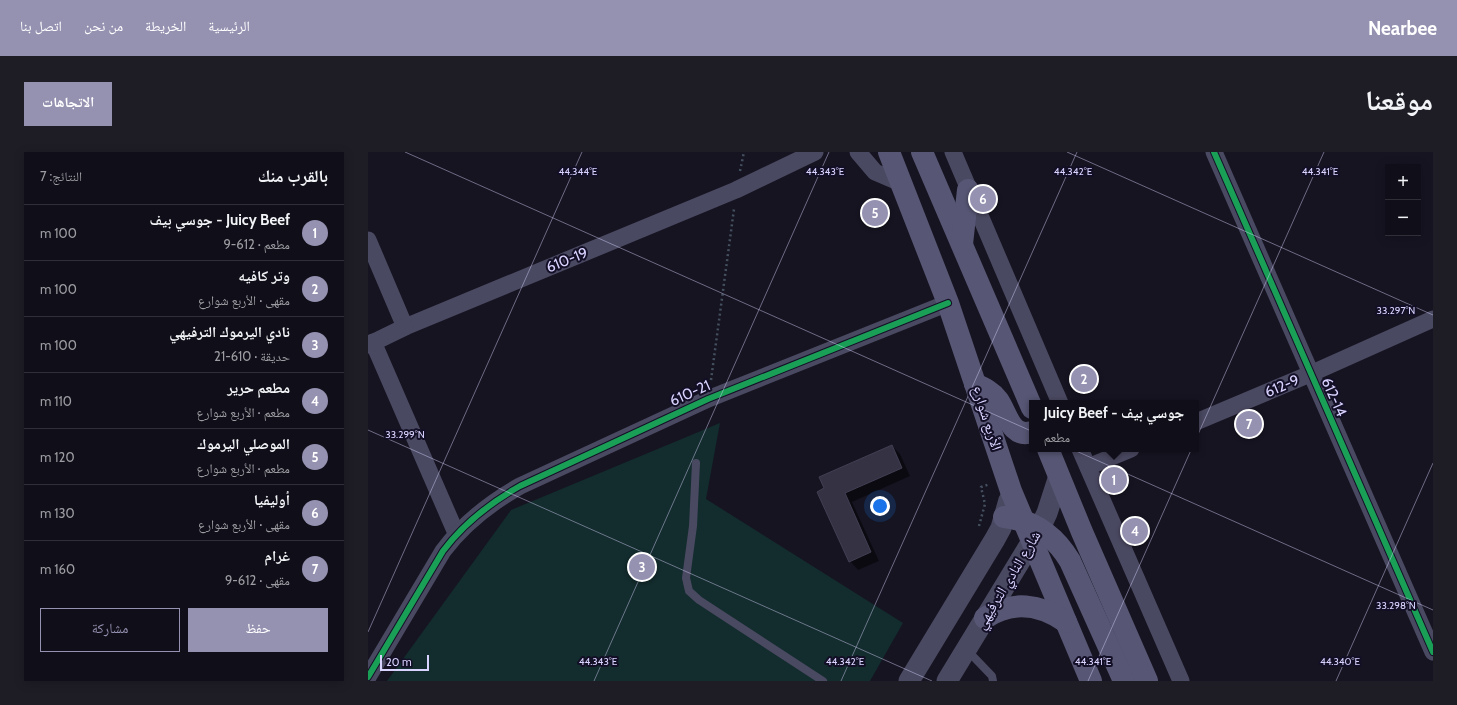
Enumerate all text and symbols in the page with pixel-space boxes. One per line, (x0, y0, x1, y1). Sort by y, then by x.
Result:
text: اتصل بنا (20, 17, 62, 35)
text: من نحن (84, 17, 123, 35)
text: الخريطة (145, 17, 186, 35)
text: الرئيسية (208, 17, 250, 35)
text: Nearbee (1368, 17, 1437, 40)
button: الاتجاهات (24, 82, 112, 126)
text: موقعنا (1365, 83, 1433, 117)
map controls (1385, 164, 1421, 236)
button: + (1385, 164, 1421, 200)
text: 44.344°E (559, 165, 598, 178)
text: 44.343°E (806, 165, 845, 178)
text: 44.342°E (1054, 165, 1093, 178)
text: 44.341°E (1302, 165, 1339, 178)
text: بالقرب منك (258, 166, 328, 186)
text: النتائج: 7 (40, 168, 82, 184)
pin: 6 (970, 184, 996, 214)
pin: 5 (862, 198, 888, 228)
button: − (1385, 200, 1421, 236)
text: Juicy Beef - جوسي بيف (150, 211, 290, 229)
text: 100 m (40, 225, 77, 241)
text: 1 (313, 225, 317, 241)
text: مطعم · 612-9 (223, 236, 290, 252)
street label: 610-19 (544, 244, 590, 276)
text: وتر كافيه (238, 267, 290, 285)
text: 100 m (40, 281, 77, 297)
text: 2 (312, 281, 318, 297)
text: مقهى · الأربع شوارع (198, 292, 290, 308)
text: 33.297°N (1377, 304, 1415, 317)
text: نادي اليرموك الترفيهي (169, 323, 290, 341)
text: 100 m (40, 337, 77, 353)
text: 3 (312, 337, 319, 353)
text: حديقة · 610-21 (214, 348, 290, 364)
pin: 2 (1071, 364, 1097, 394)
street label: 612-9 (1262, 371, 1302, 401)
street label: 612-14 (1318, 375, 1351, 420)
street label: 610-21 (667, 376, 713, 410)
text: مطعم حرير (227, 379, 290, 397)
street label: الأربع شوارع (967, 383, 1006, 453)
text: 110 m (40, 393, 72, 409)
text: 4 (311, 393, 319, 409)
popup (1029, 400, 1199, 452)
text: مطعم · الأربع شوارع (197, 404, 290, 420)
text: Juicy Beef - جوسي بيف (1044, 404, 1184, 422)
pin: 7 (1236, 409, 1262, 439)
text: 33.299°N (385, 428, 425, 441)
text: مطعم (1044, 429, 1070, 445)
text: الموصلي اليرموك (197, 435, 290, 453)
text: 120 m (40, 449, 74, 465)
text: 5 (312, 449, 319, 465)
text: مطعم · الأربع شوارع (197, 460, 290, 476)
pin: 1 (1101, 465, 1127, 495)
text: أوليفيا (254, 491, 290, 509)
your location (870, 496, 890, 516)
text: 130 m (40, 505, 75, 521)
text: 6 (311, 505, 319, 521)
text: مقهى · الأربع شوارع (198, 516, 290, 532)
pin: 4 (1122, 516, 1148, 546)
street label: شارع النادي الترفيهي (972, 527, 1047, 634)
text: غرام (265, 547, 290, 565)
pin: 3 (629, 552, 655, 582)
text: 160 m (40, 561, 75, 577)
text: 7 (312, 561, 318, 577)
text: مقهى · 612-9 (225, 572, 290, 588)
text: 33.298°N (1376, 599, 1416, 612)
button: مشاركة (40, 608, 180, 652)
button: حفظ (188, 608, 328, 652)
scale bar (380, 653, 429, 672)
text: 20 m (386, 655, 412, 669)
text: 44.343°E (579, 655, 618, 668)
text: 44.342°E (826, 655, 865, 668)
text: 44.341°E (1075, 655, 1112, 668)
text: 44.340°E (1320, 655, 1361, 668)

